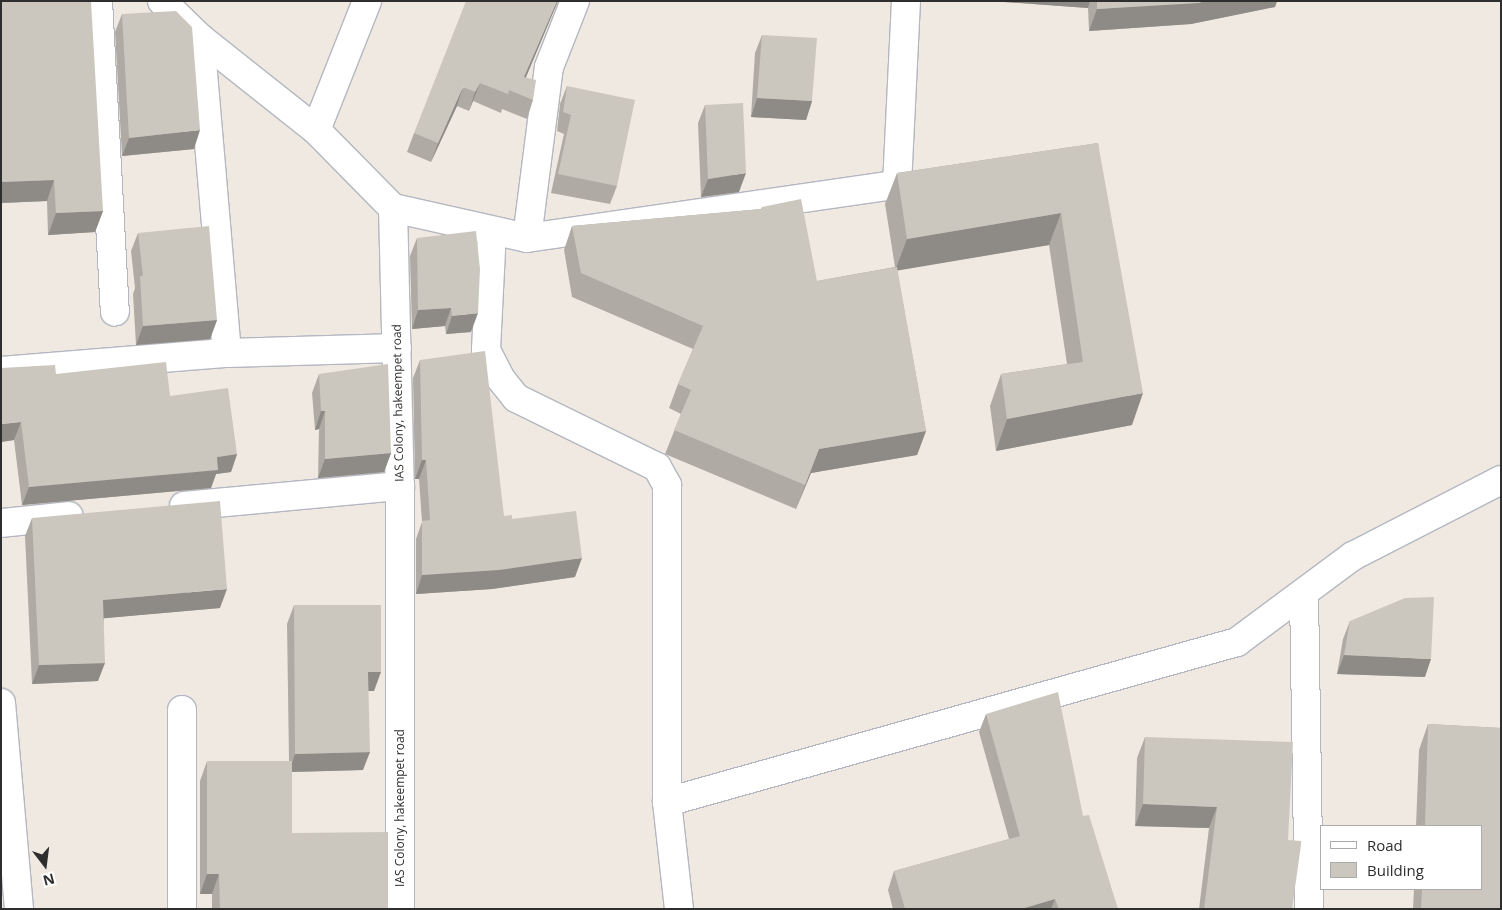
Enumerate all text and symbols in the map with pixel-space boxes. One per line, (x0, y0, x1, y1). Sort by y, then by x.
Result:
street label: IAS Colony, hakeempet road (389, 324, 407, 482)
street label: IAS Colony, hakeempet road (393, 729, 407, 887)
legend (1320, 825, 1482, 890)
text: Road (1367, 835, 1403, 855)
north arrow (20, 840, 70, 890)
text: Building (1367, 860, 1424, 880)
text: N (41, 869, 57, 891)

